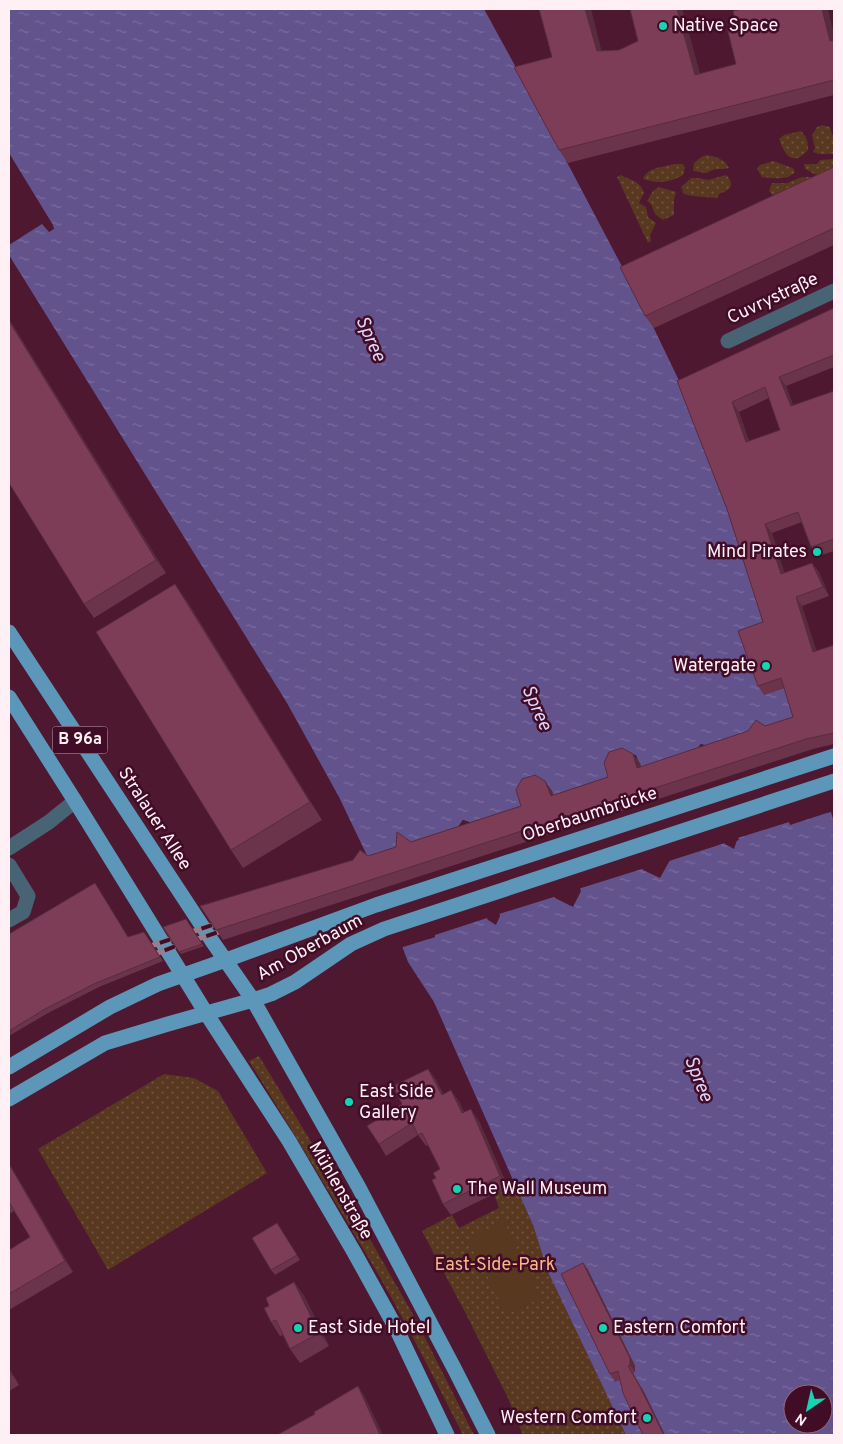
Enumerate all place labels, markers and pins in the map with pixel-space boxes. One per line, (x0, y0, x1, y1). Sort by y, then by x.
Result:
place label: Native Space (673, 15, 778, 38)
marker: Native Space (657, 20, 669, 32)
place label: Mind Pirates (707, 541, 807, 564)
marker: Mind Pirates (811, 546, 823, 558)
place label: Watergate (673, 655, 756, 678)
marker: Watergate (760, 660, 772, 672)
place label: East Side Gallery (359, 1081, 434, 1125)
marker: East Side Gallery (343, 1096, 355, 1108)
place label: The Wall Museum (467, 1178, 607, 1201)
marker: The Wall Museum (451, 1183, 463, 1195)
place label: East Side Hotel (308, 1317, 430, 1340)
place label: Eastern Comfort (613, 1317, 746, 1340)
marker: East Side Hotel (292, 1322, 304, 1334)
marker: Eastern Comfort (597, 1322, 609, 1334)
place label: Western Comfort (500, 1407, 637, 1430)
marker: Western Comfort (641, 1412, 653, 1424)

